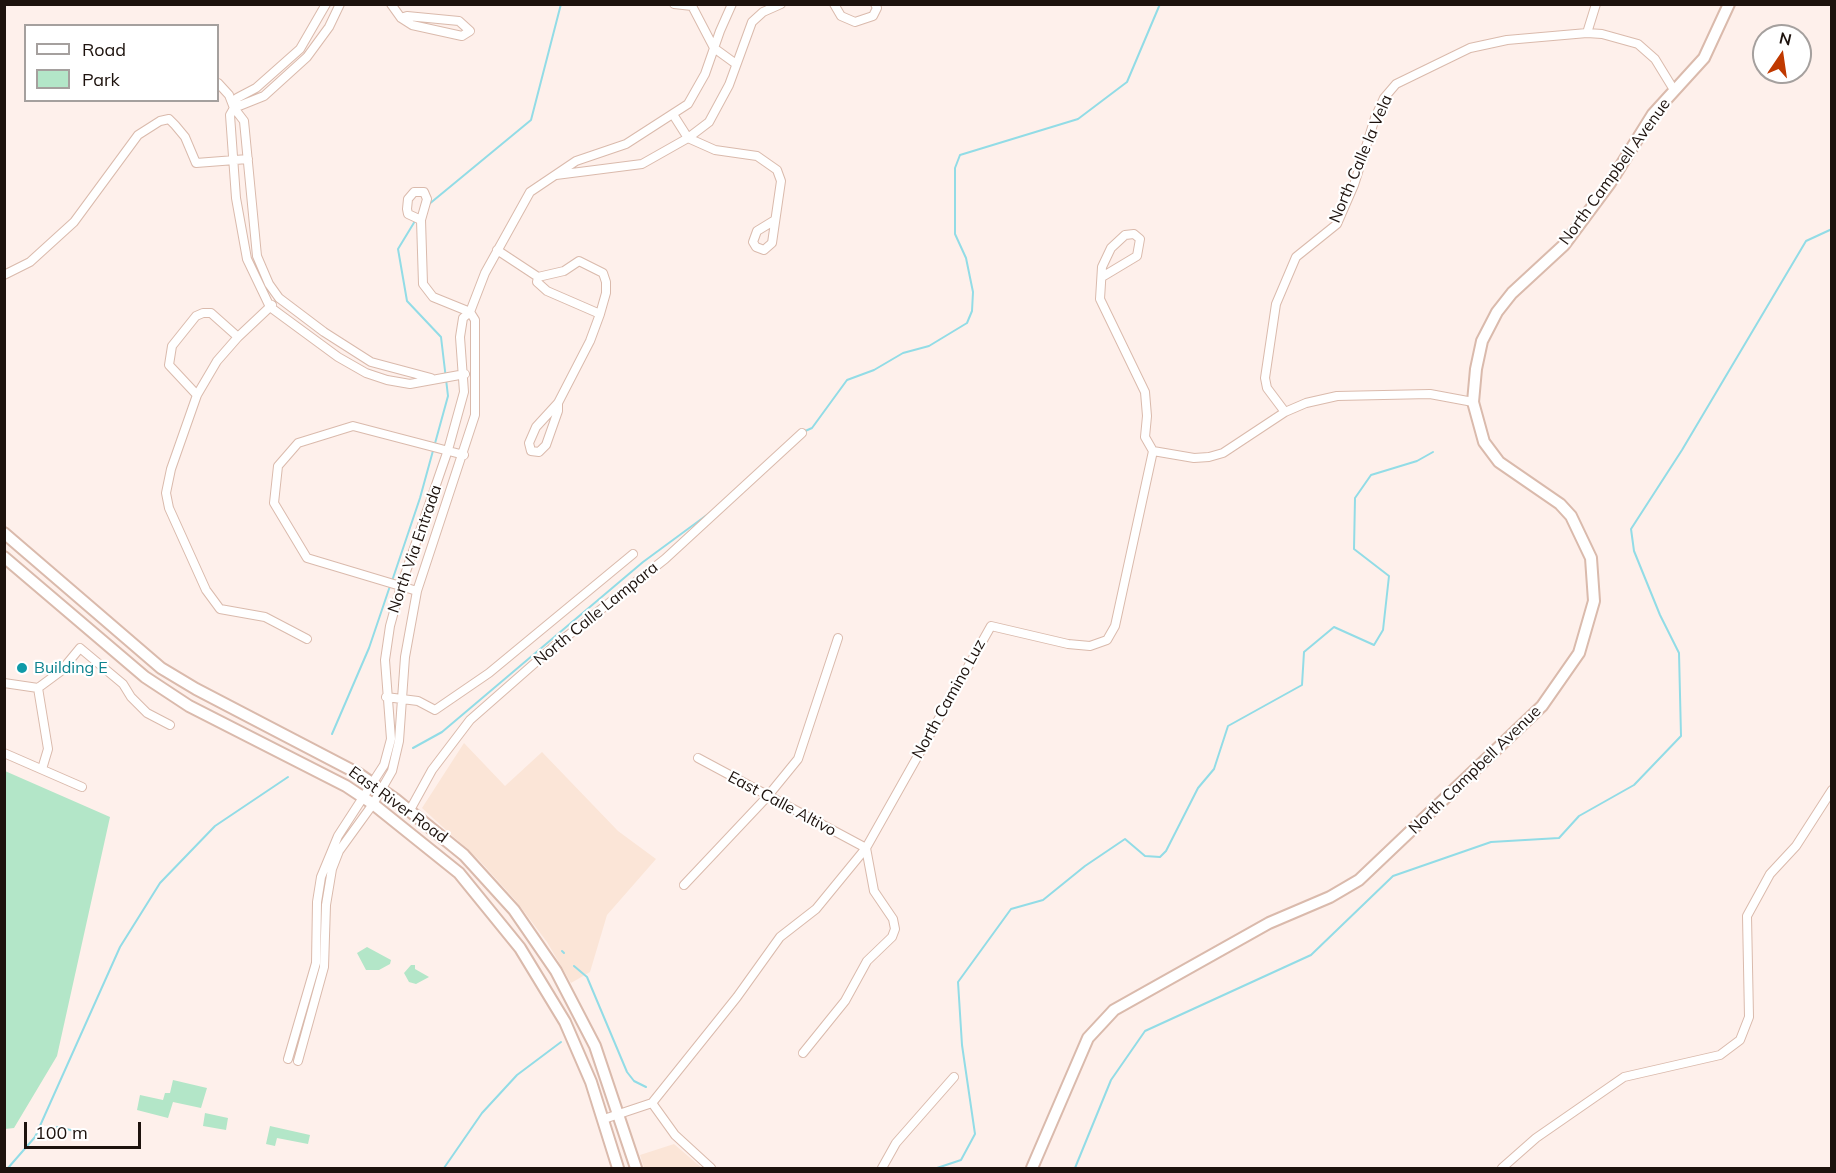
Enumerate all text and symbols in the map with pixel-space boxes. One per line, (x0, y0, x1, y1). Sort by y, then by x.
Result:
legend (24, 24, 219, 102)
north arrow (1752, 24, 1812, 84)
text: N (1777, 27, 1794, 50)
text: Road (82, 38, 126, 61)
text: Park (82, 68, 120, 91)
street label: North Calle la Vela (1325, 92, 1397, 226)
street label: North Campbell Avenue (1555, 95, 1675, 249)
street label: North Via Entrada (384, 482, 446, 616)
street label: North Calle Lampara (530, 558, 662, 670)
street label: North Camino Luz (908, 636, 990, 762)
place label: Building E (34, 658, 108, 678)
marker: Building E (15, 661, 29, 675)
street label: North Campbell Avenue (1405, 702, 1545, 838)
street label: East River Road (345, 763, 451, 847)
street label: East Calle Altivo (725, 767, 839, 841)
scale bar (27, 1110, 144, 1148)
text: 100 m (35, 1121, 88, 1144)

